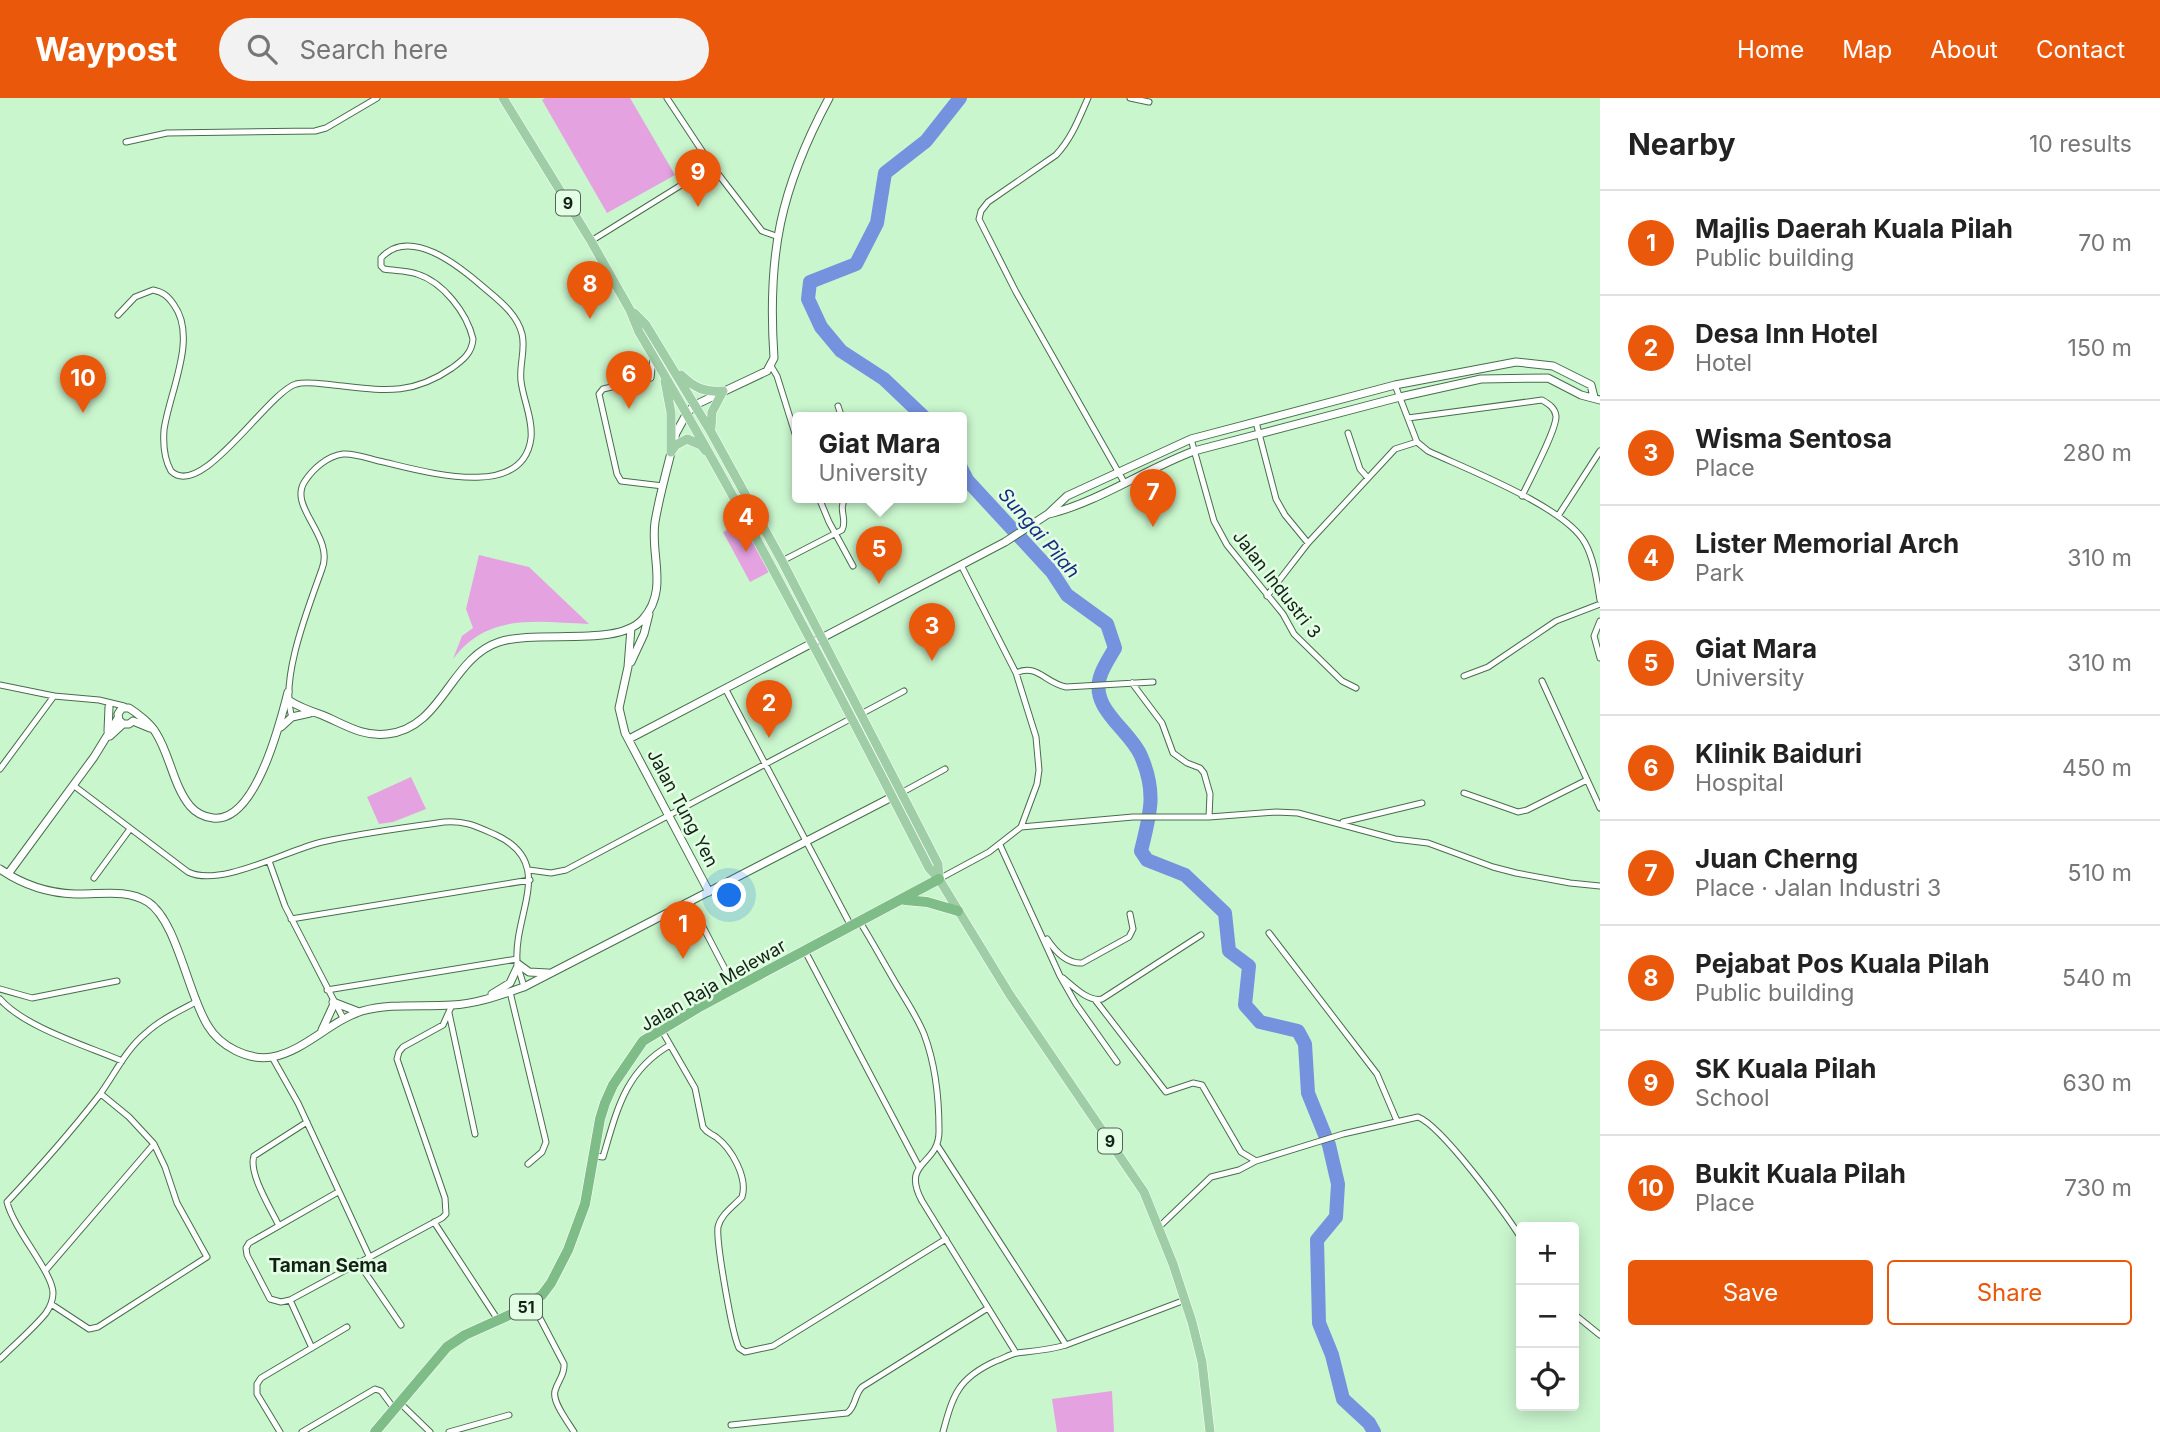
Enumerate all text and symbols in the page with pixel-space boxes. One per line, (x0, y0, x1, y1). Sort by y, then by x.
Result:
search box (219, 18, 709, 81)
text: Waypost (35, 29, 177, 69)
icon: search (243, 30, 281, 68)
text: Search here (299, 34, 448, 65)
text: Home (1737, 35, 1804, 64)
text: Map (1842, 35, 1892, 64)
text: About (1930, 35, 1998, 64)
text: Contact (2036, 35, 2125, 64)
text: Nearby (1628, 126, 1736, 162)
text: 10 results (2029, 130, 2132, 158)
pin: 9 (675, 149, 721, 207)
road number: 9 (556, 190, 580, 216)
text: Majlis Daerah Kuala Pilah (1695, 213, 2013, 244)
text: 1 (1646, 229, 1656, 257)
text: 70 m (2078, 229, 2132, 257)
text: Public building (1695, 244, 1854, 272)
pin: 8 (567, 261, 613, 319)
text: Desa Inn Hotel (1695, 318, 1878, 349)
text: 2 (1644, 334, 1658, 362)
text: 150 m (2068, 334, 2132, 362)
text: Hotel (1695, 349, 1752, 377)
pin: 6 (606, 351, 652, 409)
pin: 10 (60, 355, 106, 413)
popup (792, 412, 967, 503)
text: Wisma Sentosa (1695, 423, 1892, 454)
text: Giat Mara (819, 428, 940, 459)
text: 3 (1644, 439, 1658, 467)
text: 280 m (2063, 439, 2132, 467)
text: Place (1695, 454, 1755, 482)
text: University (819, 459, 928, 487)
pin: 7 (1130, 469, 1176, 527)
water label: Sungai Pilah (994, 483, 1084, 583)
pin: 4 (723, 494, 769, 552)
pin: 5 (856, 526, 902, 584)
street label: Jalan Industri 3 (1229, 526, 1325, 642)
text: Lister Memorial Arch (1695, 528, 1959, 559)
text: 4 (1643, 544, 1659, 572)
text: 310 m (2067, 544, 2132, 572)
text: Park (1695, 559, 1744, 587)
pin: 3 (909, 603, 955, 661)
text: Giat Mara (1695, 633, 1817, 664)
text: 5 (1644, 649, 1658, 677)
text: 310 m (2067, 649, 2132, 677)
text: University (1695, 664, 1804, 692)
pin: 2 (746, 680, 792, 738)
text: Klinik Baiduri (1695, 738, 1862, 769)
street label: Jalan Tung Yen (643, 746, 723, 870)
text: 6 (1644, 754, 1658, 782)
text: 450 m (2062, 754, 2132, 782)
text: Hospital (1695, 769, 1784, 797)
text: Juan Cherng (1695, 843, 1858, 874)
text: 7 (1644, 859, 1658, 887)
text: 510 m (2068, 859, 2132, 887)
text: Place · Jalan Industri 3 (1695, 874, 1941, 902)
your location (712, 878, 746, 912)
pin: 1 (660, 901, 706, 959)
street label: Jalan Raja Melewar (636, 935, 790, 1035)
text: Pejabat Pos Kuala Pilah (1695, 948, 1990, 979)
text: 8 (1644, 964, 1658, 992)
text: 540 m (2062, 964, 2132, 992)
text: Public building (1695, 979, 1854, 1007)
text: SK Kuala Pilah (1695, 1053, 1877, 1084)
text: 9 (1644, 1069, 1658, 1097)
text: 630 m (2062, 1069, 2132, 1097)
text: School (1695, 1084, 1770, 1112)
road number: 9 (1098, 1128, 1122, 1154)
text: Bukit Kuala Pilah (1695, 1158, 1906, 1189)
text: 10 (1638, 1174, 1664, 1202)
text: 730 m (2064, 1174, 2132, 1202)
text: Place (1695, 1189, 1755, 1217)
map controls (1516, 1222, 1579, 1411)
button: + (1516, 1222, 1579, 1285)
district label: Taman Sema (268, 1254, 388, 1277)
button: Save (1628, 1260, 1873, 1325)
button: Share (1887, 1260, 2132, 1325)
button: − (1516, 1285, 1579, 1348)
road number: 51 (510, 1294, 542, 1320)
button: locate (1516, 1348, 1579, 1411)

